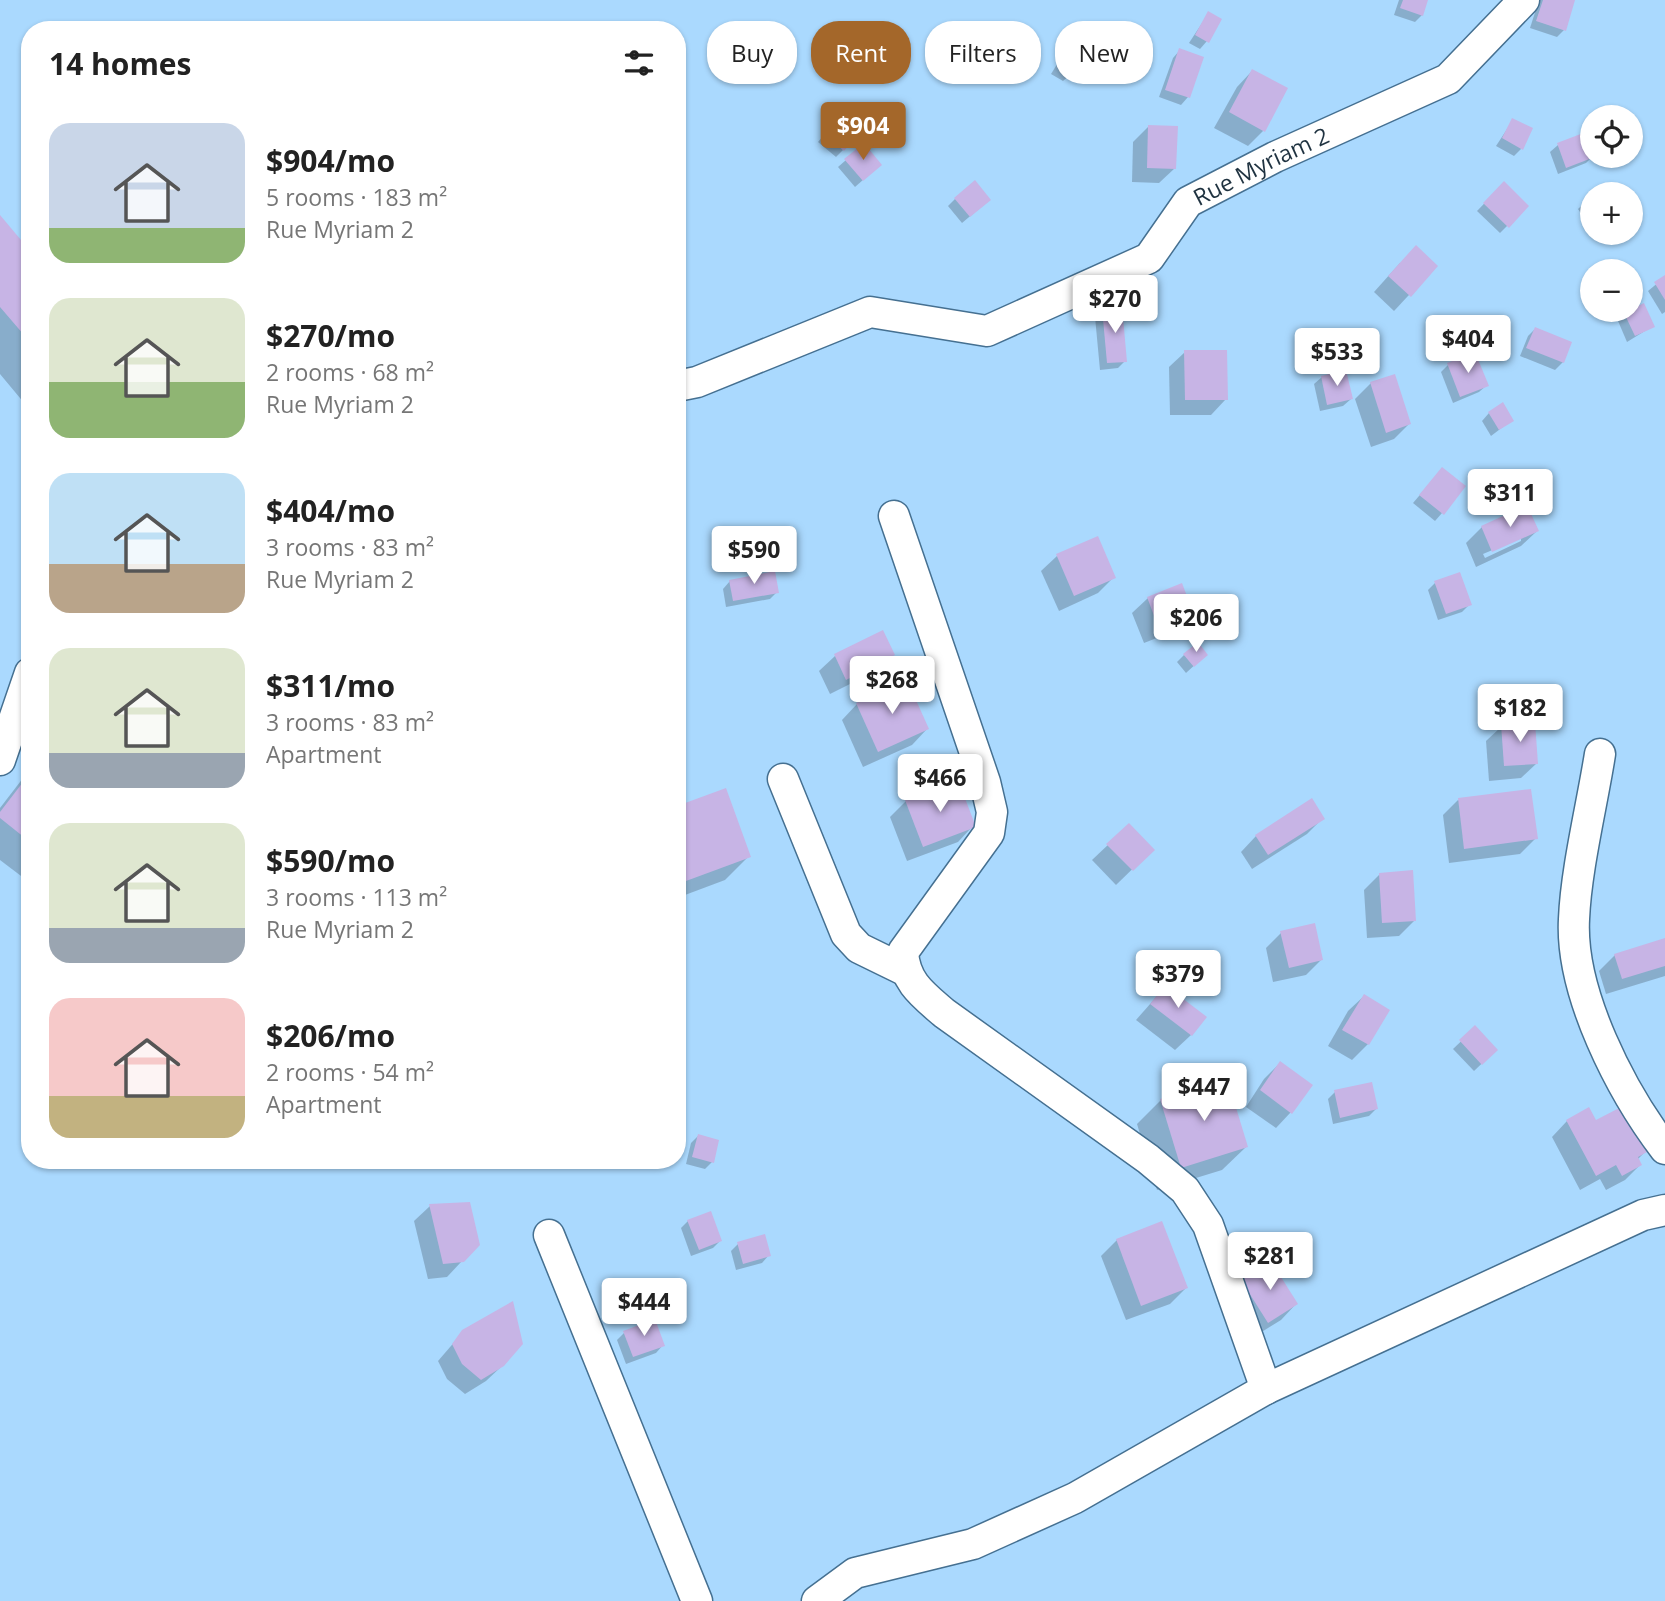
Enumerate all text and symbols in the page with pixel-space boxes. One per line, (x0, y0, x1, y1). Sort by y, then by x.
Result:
chip: Buy (707, 21, 797, 84)
chip: Rent (811, 21, 911, 84)
chip: Filters (925, 21, 1041, 84)
chip: New (1055, 21, 1153, 84)
text: 14 homes (49, 43, 192, 84)
icon: filters (620, 44, 658, 82)
pin: $904 (822, 102, 904, 162)
map controls (1580, 105, 1643, 322)
button: locate (1580, 105, 1643, 168)
text: $904 (837, 109, 889, 141)
street label: Rue Myriam 2 (1187, 119, 1334, 213)
text: $904/mo (266, 140, 395, 181)
icon: home (105, 151, 189, 235)
text: 5 rooms · 183 m² (266, 181, 447, 213)
button: + (1580, 182, 1643, 245)
text: Rue Myriam 2 (266, 213, 414, 245)
button: − (1580, 259, 1643, 322)
pin: $270 (1074, 276, 1156, 335)
text: $270 (1089, 282, 1141, 314)
text: $270/mo (266, 315, 395, 356)
pin: $404 (1427, 316, 1509, 375)
text: $404 (1442, 322, 1494, 354)
icon: home (105, 326, 189, 410)
pin: $533 (1296, 328, 1378, 388)
text: $533 (1311, 335, 1363, 367)
text: 2 rooms · 68 m² (266, 356, 434, 388)
text: Rue Myriam 2 (266, 388, 414, 420)
pin: $311 (1469, 470, 1551, 529)
text: $311 (1484, 476, 1536, 508)
text: $404/mo (266, 490, 395, 531)
icon: home (105, 501, 189, 585)
pin: $590 (713, 526, 795, 586)
text: 3 rooms · 83 m² (266, 531, 434, 563)
text: $590 (728, 533, 780, 565)
text: Rue Myriam 2 (266, 563, 414, 595)
pin: $206 (1155, 594, 1237, 654)
text: $206 (1170, 601, 1222, 633)
pin: $268 (851, 656, 933, 716)
text: $268 (866, 663, 918, 695)
text: $311/mo (266, 665, 395, 706)
icon: home (105, 676, 189, 760)
pin: $182 (1479, 684, 1561, 744)
text: $182 (1494, 691, 1546, 723)
text: 3 rooms · 83 m² (266, 706, 434, 738)
text: Apartment (266, 738, 382, 770)
pin: $466 (899, 754, 981, 814)
text: $466 (914, 761, 966, 793)
text: $590/mo (266, 840, 395, 881)
icon: home (105, 851, 189, 935)
text: 3 rooms · 113 m² (266, 881, 447, 913)
text: Rue Myriam 2 (266, 913, 414, 945)
pin: $379 (1137, 950, 1219, 1010)
text: $379 (1152, 957, 1204, 989)
text: $206/mo (266, 1015, 395, 1056)
icon: home (105, 1026, 189, 1110)
text: 2 rooms · 54 m² (266, 1056, 434, 1088)
pin: $447 (1163, 1064, 1245, 1123)
text: $447 (1178, 1070, 1230, 1102)
text: Apartment (266, 1088, 382, 1120)
pin: $281 (1229, 1232, 1311, 1292)
text: $281 (1244, 1239, 1296, 1271)
pin: $444 (603, 1278, 685, 1338)
text: $444 (618, 1285, 670, 1317)

